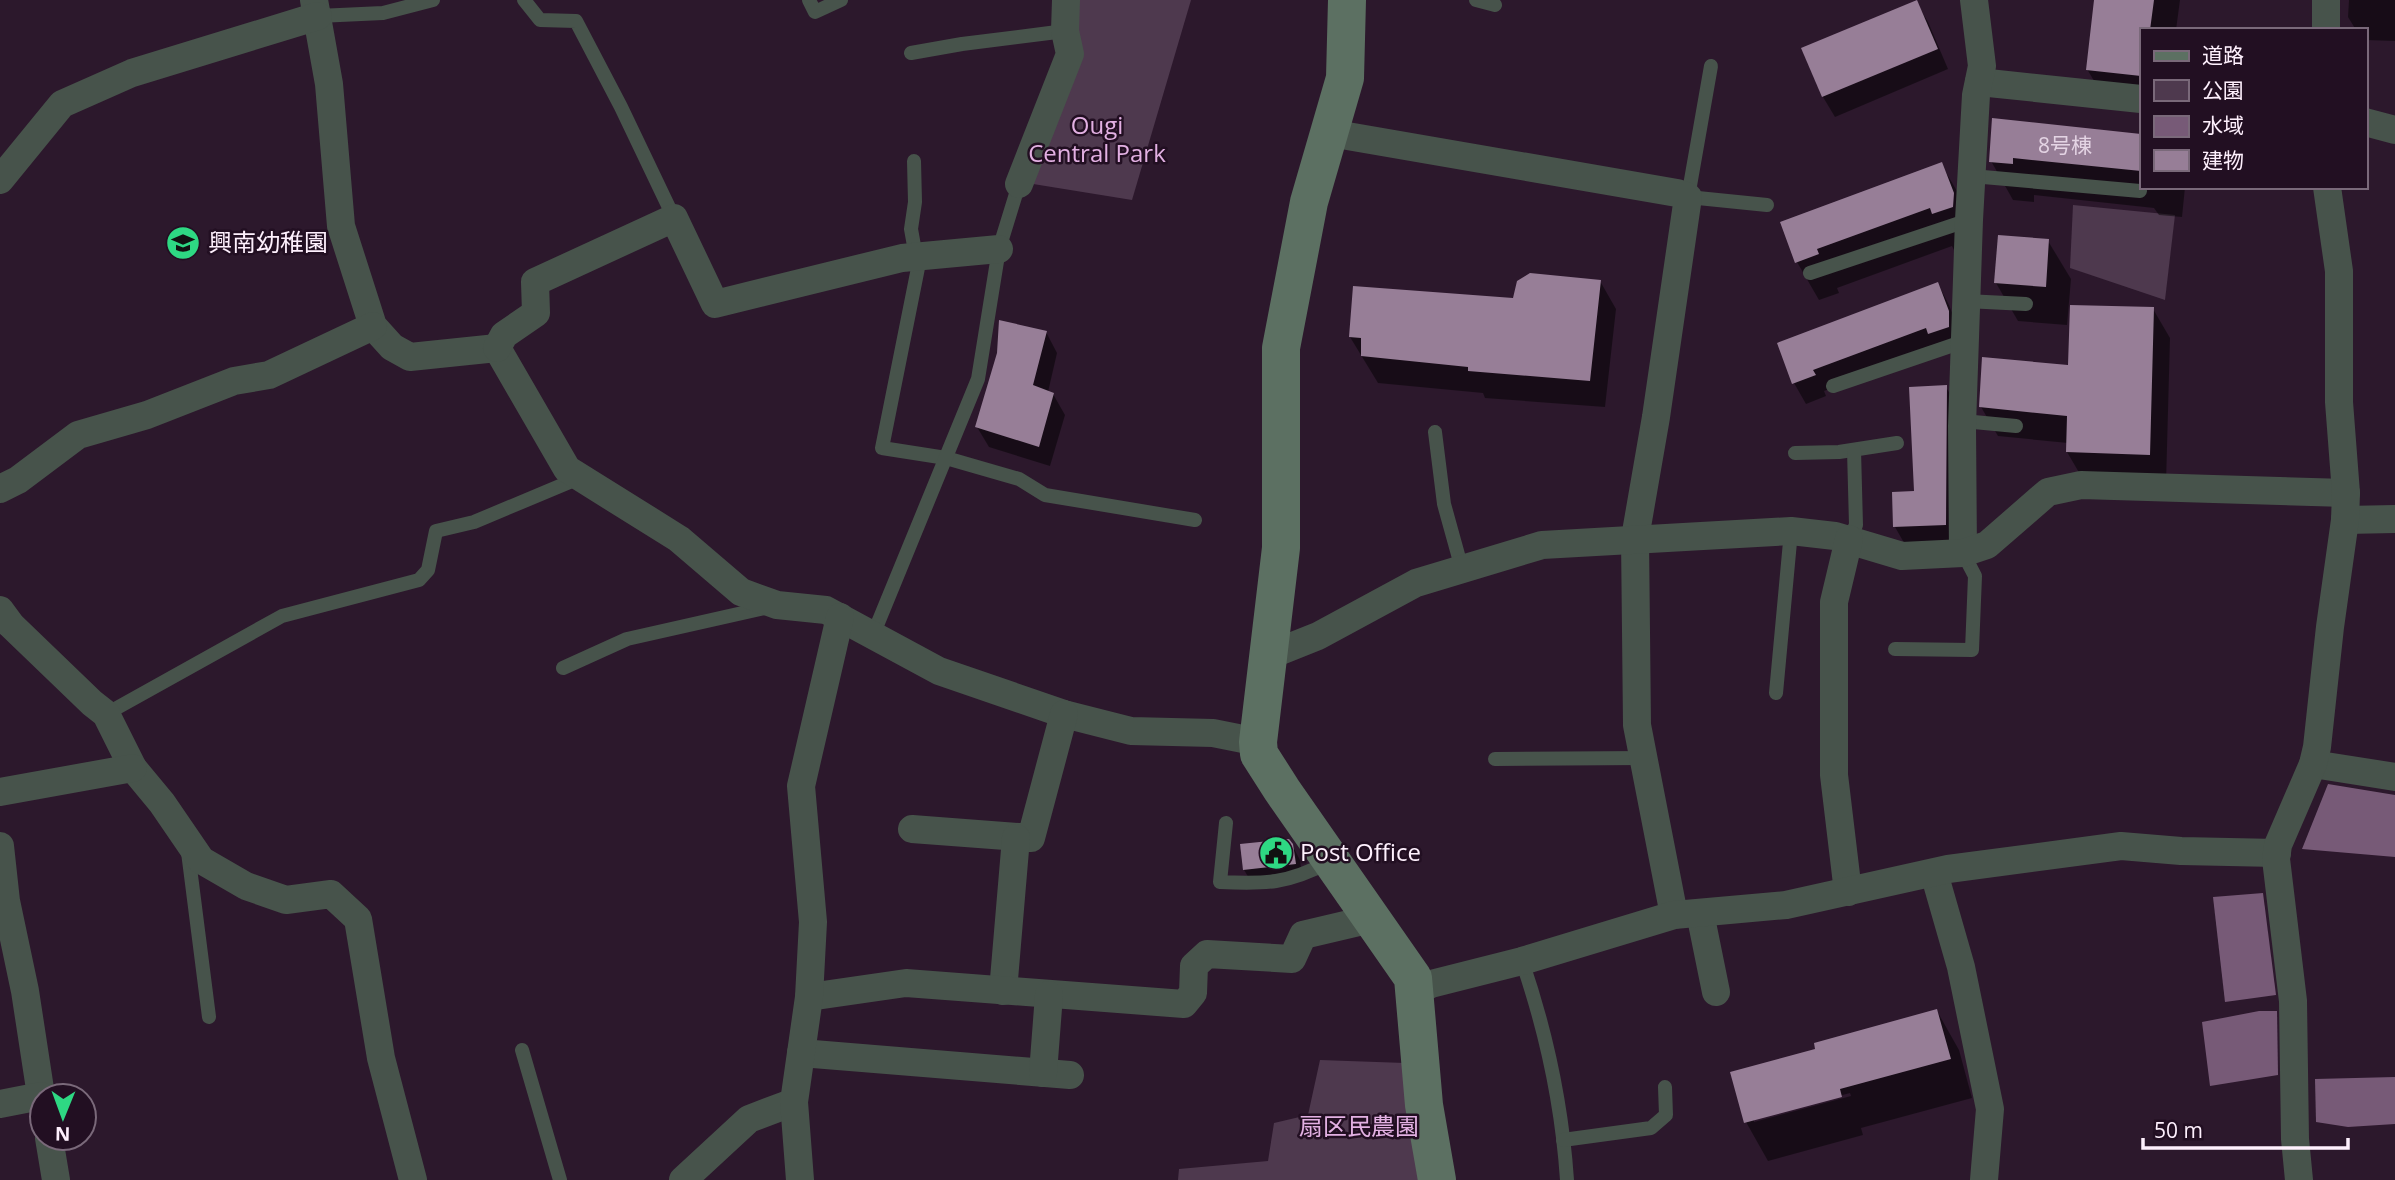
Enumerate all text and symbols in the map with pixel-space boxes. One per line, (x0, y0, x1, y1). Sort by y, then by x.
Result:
legend (2140, 28, 2367, 189)
text: 道路 (2202, 41, 2244, 69)
text: 公園 (2202, 76, 2244, 104)
park label: Ougi Central Park (1028, 108, 1166, 169)
text: 水域 (2202, 111, 2244, 139)
house number: 8号棟 (2038, 131, 2092, 159)
text: 建物 (2202, 146, 2244, 174)
school or university icon: 興南幼稚園 (164, 224, 202, 262)
place label: 興南幼稚園 (208, 225, 328, 258)
public building icon: Post Office (1257, 834, 1295, 872)
place label: Post Office (1300, 835, 1421, 868)
north arrow (28, 1082, 98, 1152)
scale bar (2143, 1106, 2348, 1150)
park label: 扇区民農園 (1299, 1109, 1419, 1142)
text: 50 m (2154, 1116, 2203, 1144)
text: N (55, 1121, 71, 1147)

